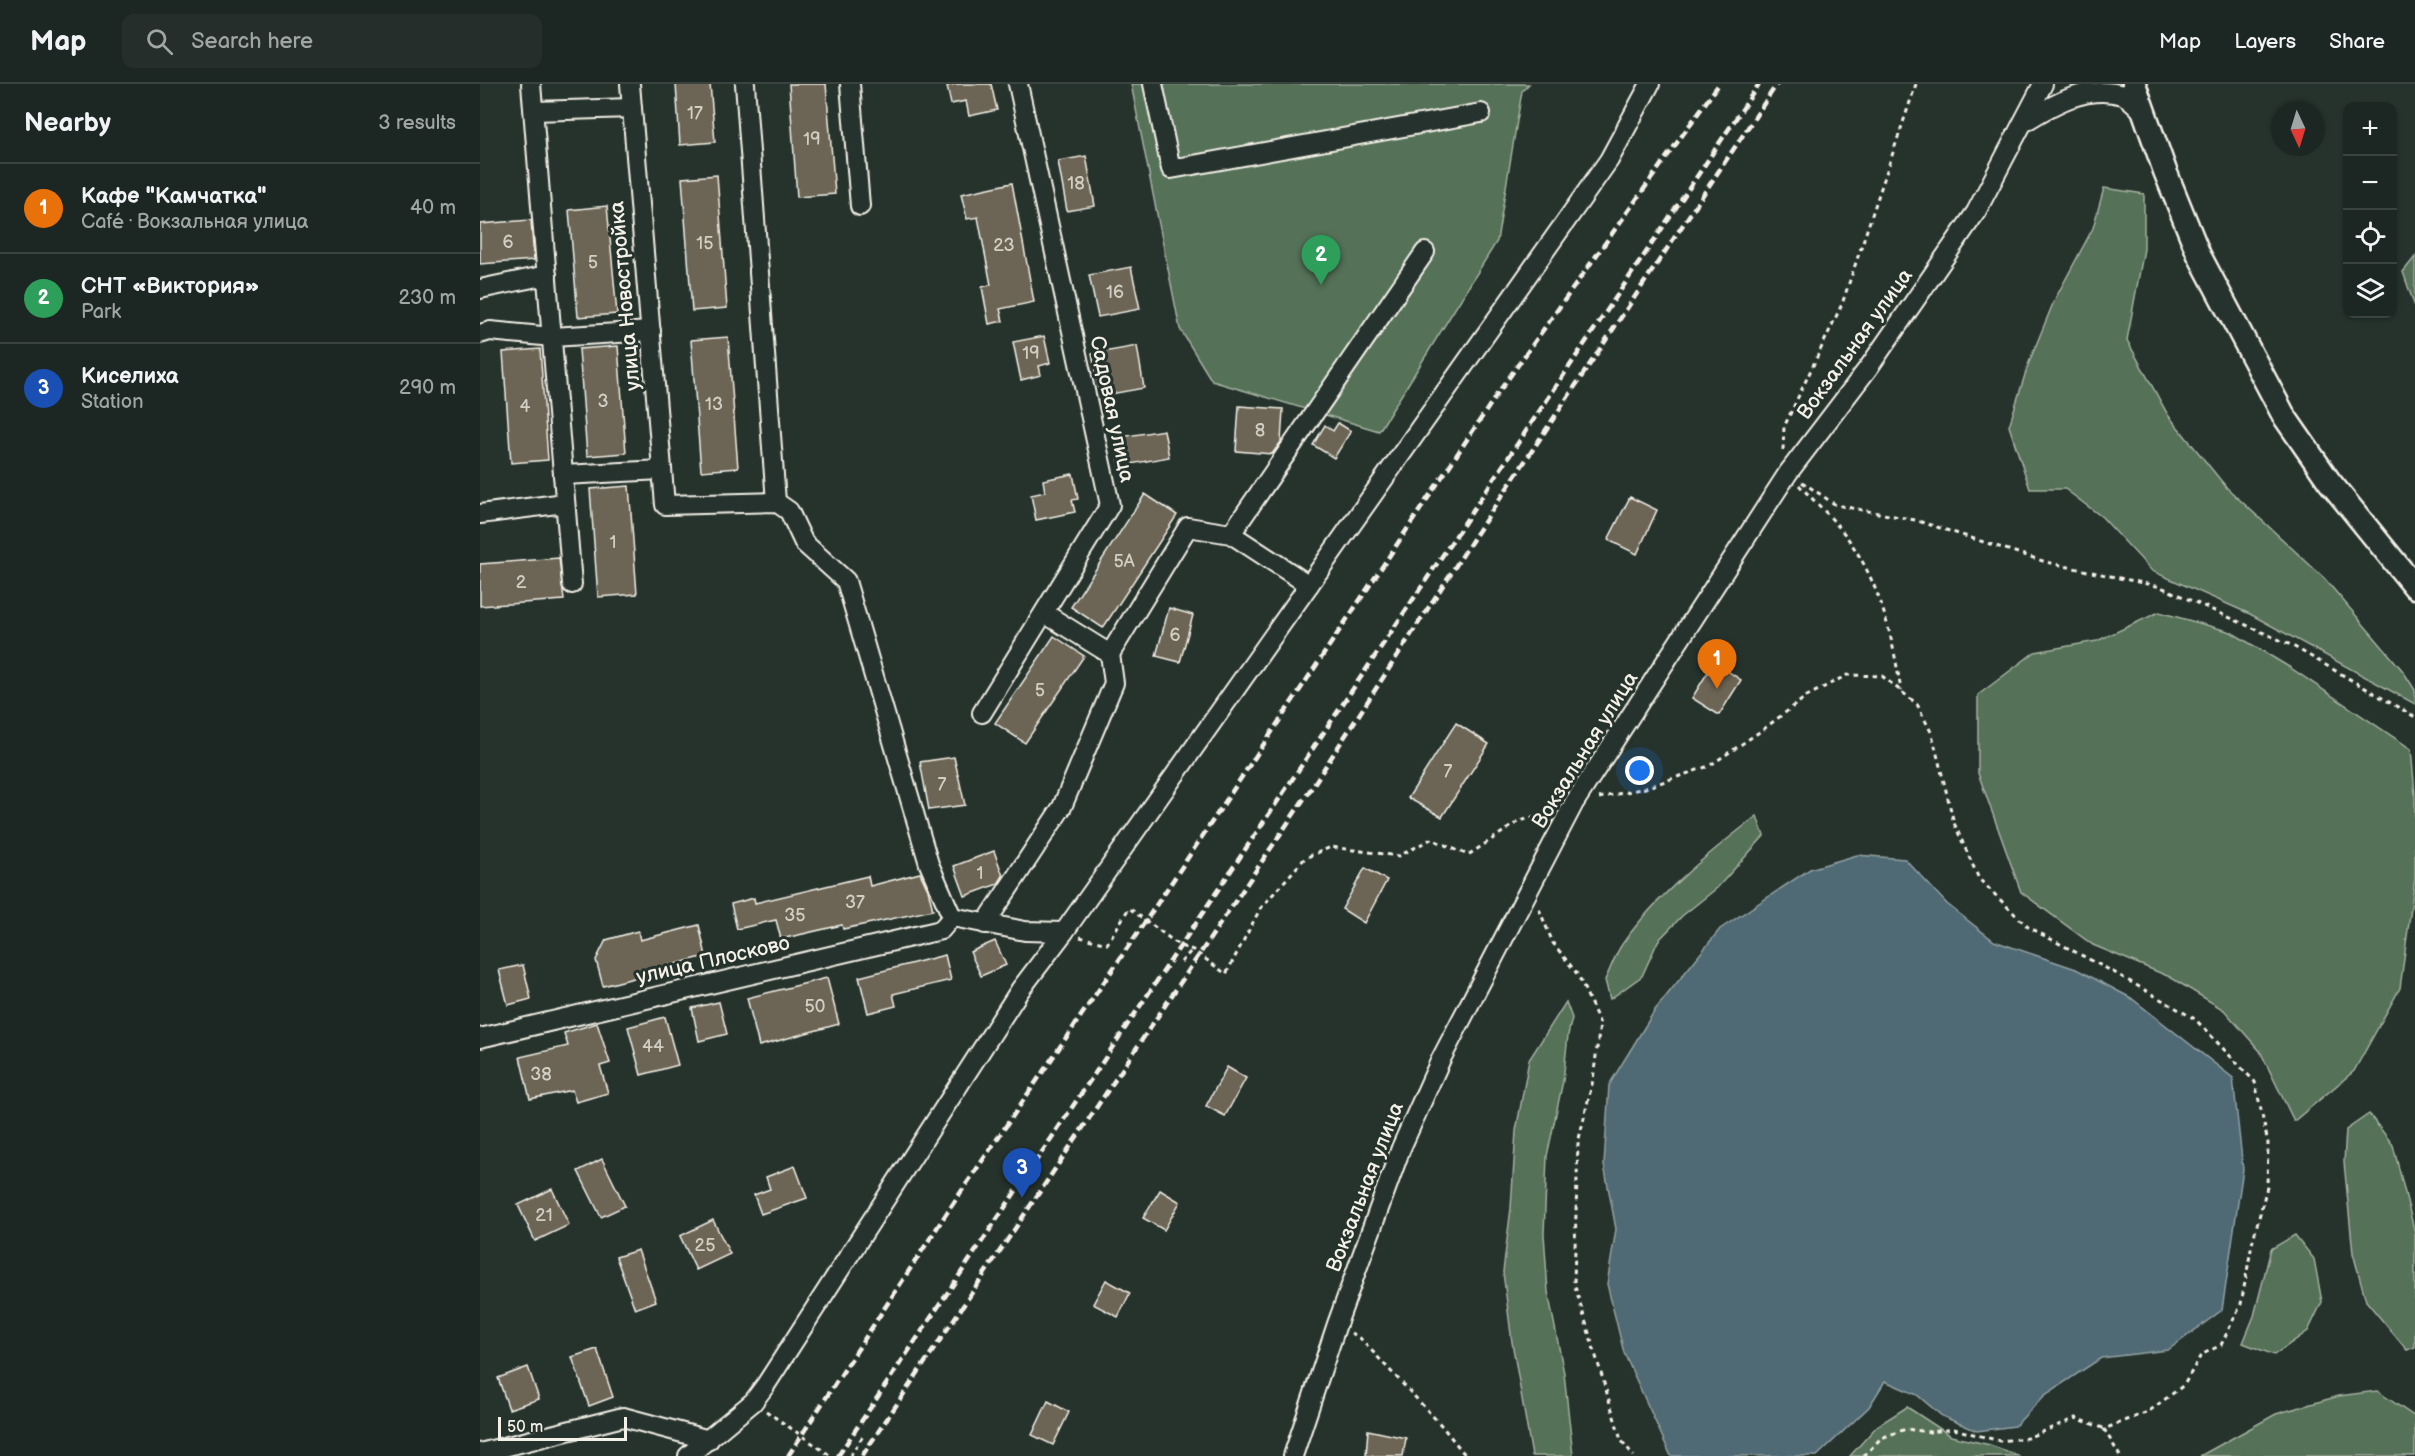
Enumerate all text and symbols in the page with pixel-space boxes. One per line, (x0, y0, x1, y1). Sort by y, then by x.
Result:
search box (122, 14, 542, 68)
text: Map (30, 25, 86, 58)
icon: search (143, 25, 176, 58)
text: Search here (191, 28, 313, 55)
text: Map (2159, 29, 2201, 54)
text: Layers (2234, 29, 2296, 54)
text: Share (2329, 29, 2385, 54)
north arrow (2271, 102, 2325, 156)
map controls (2343, 102, 2397, 318)
button: + (2343, 102, 2397, 156)
house number: 17 (687, 103, 703, 124)
text: Nearby (24, 108, 111, 139)
text: 3 results (378, 111, 456, 135)
house number: 19 (803, 129, 821, 150)
button: − (2343, 156, 2397, 210)
house number: 18 (1067, 173, 1085, 194)
text: Кафе "Камчатка" (81, 183, 267, 210)
text: 1 (39, 196, 48, 220)
text: 40 m (410, 196, 456, 220)
street label: улица Новостройка (604, 200, 646, 392)
text: Café · Вокзальная улица (81, 210, 309, 234)
button: locate (2343, 210, 2397, 264)
house number: 6 (503, 232, 514, 253)
house number: 15 (696, 233, 714, 254)
house number: 23 (993, 235, 1015, 256)
pin: 2 (1302, 236, 1340, 285)
house number: 5 (588, 252, 598, 273)
street label: Вокзальная улица (1792, 263, 1918, 424)
button: layers (2343, 264, 2397, 318)
text: СНТ «Виктория» (81, 273, 259, 300)
house number: 16 (1106, 282, 1124, 303)
text: 2 (38, 286, 49, 310)
text: 230 m (399, 286, 456, 310)
text: Park (81, 300, 121, 324)
street label: Садовая улица (1084, 333, 1140, 485)
house number: 19 (1022, 343, 1040, 364)
text: Киселиха (81, 363, 179, 390)
text: 3 (38, 376, 49, 400)
text: 290 m (399, 376, 456, 400)
text: Station (81, 390, 143, 414)
house number: 3 (597, 391, 609, 412)
house number: 13 (705, 394, 723, 415)
house number: 4 (520, 396, 531, 417)
house number: 8 (1255, 420, 1265, 441)
house number: 1 (610, 532, 616, 553)
house number: 5А (1113, 551, 1135, 572)
house number: 2 (516, 572, 527, 593)
house number: 6 (1170, 625, 1181, 646)
pin: 1 (1698, 640, 1736, 689)
street label: Вокзальная улица (1527, 667, 1644, 833)
house number: 5 (1035, 680, 1045, 701)
your location (1625, 756, 1654, 785)
house number: 7 (1444, 761, 1453, 782)
house number: 7 (938, 774, 947, 795)
house number: 1 (977, 863, 983, 884)
house number: 37 (845, 892, 865, 913)
house number: 35 (784, 905, 806, 926)
street label: улица Плосково (634, 930, 792, 990)
house number: 50 (805, 996, 825, 1017)
house number: 44 (642, 1036, 664, 1057)
house number: 38 (530, 1064, 552, 1085)
street label: Вокзальная улица (1321, 1098, 1409, 1276)
pin: 3 (1002, 1148, 1042, 1198)
house number: 21 (535, 1205, 553, 1226)
house number: 25 (695, 1235, 715, 1256)
scale bar (498, 1414, 627, 1442)
text: 50 m (507, 1418, 543, 1437)

